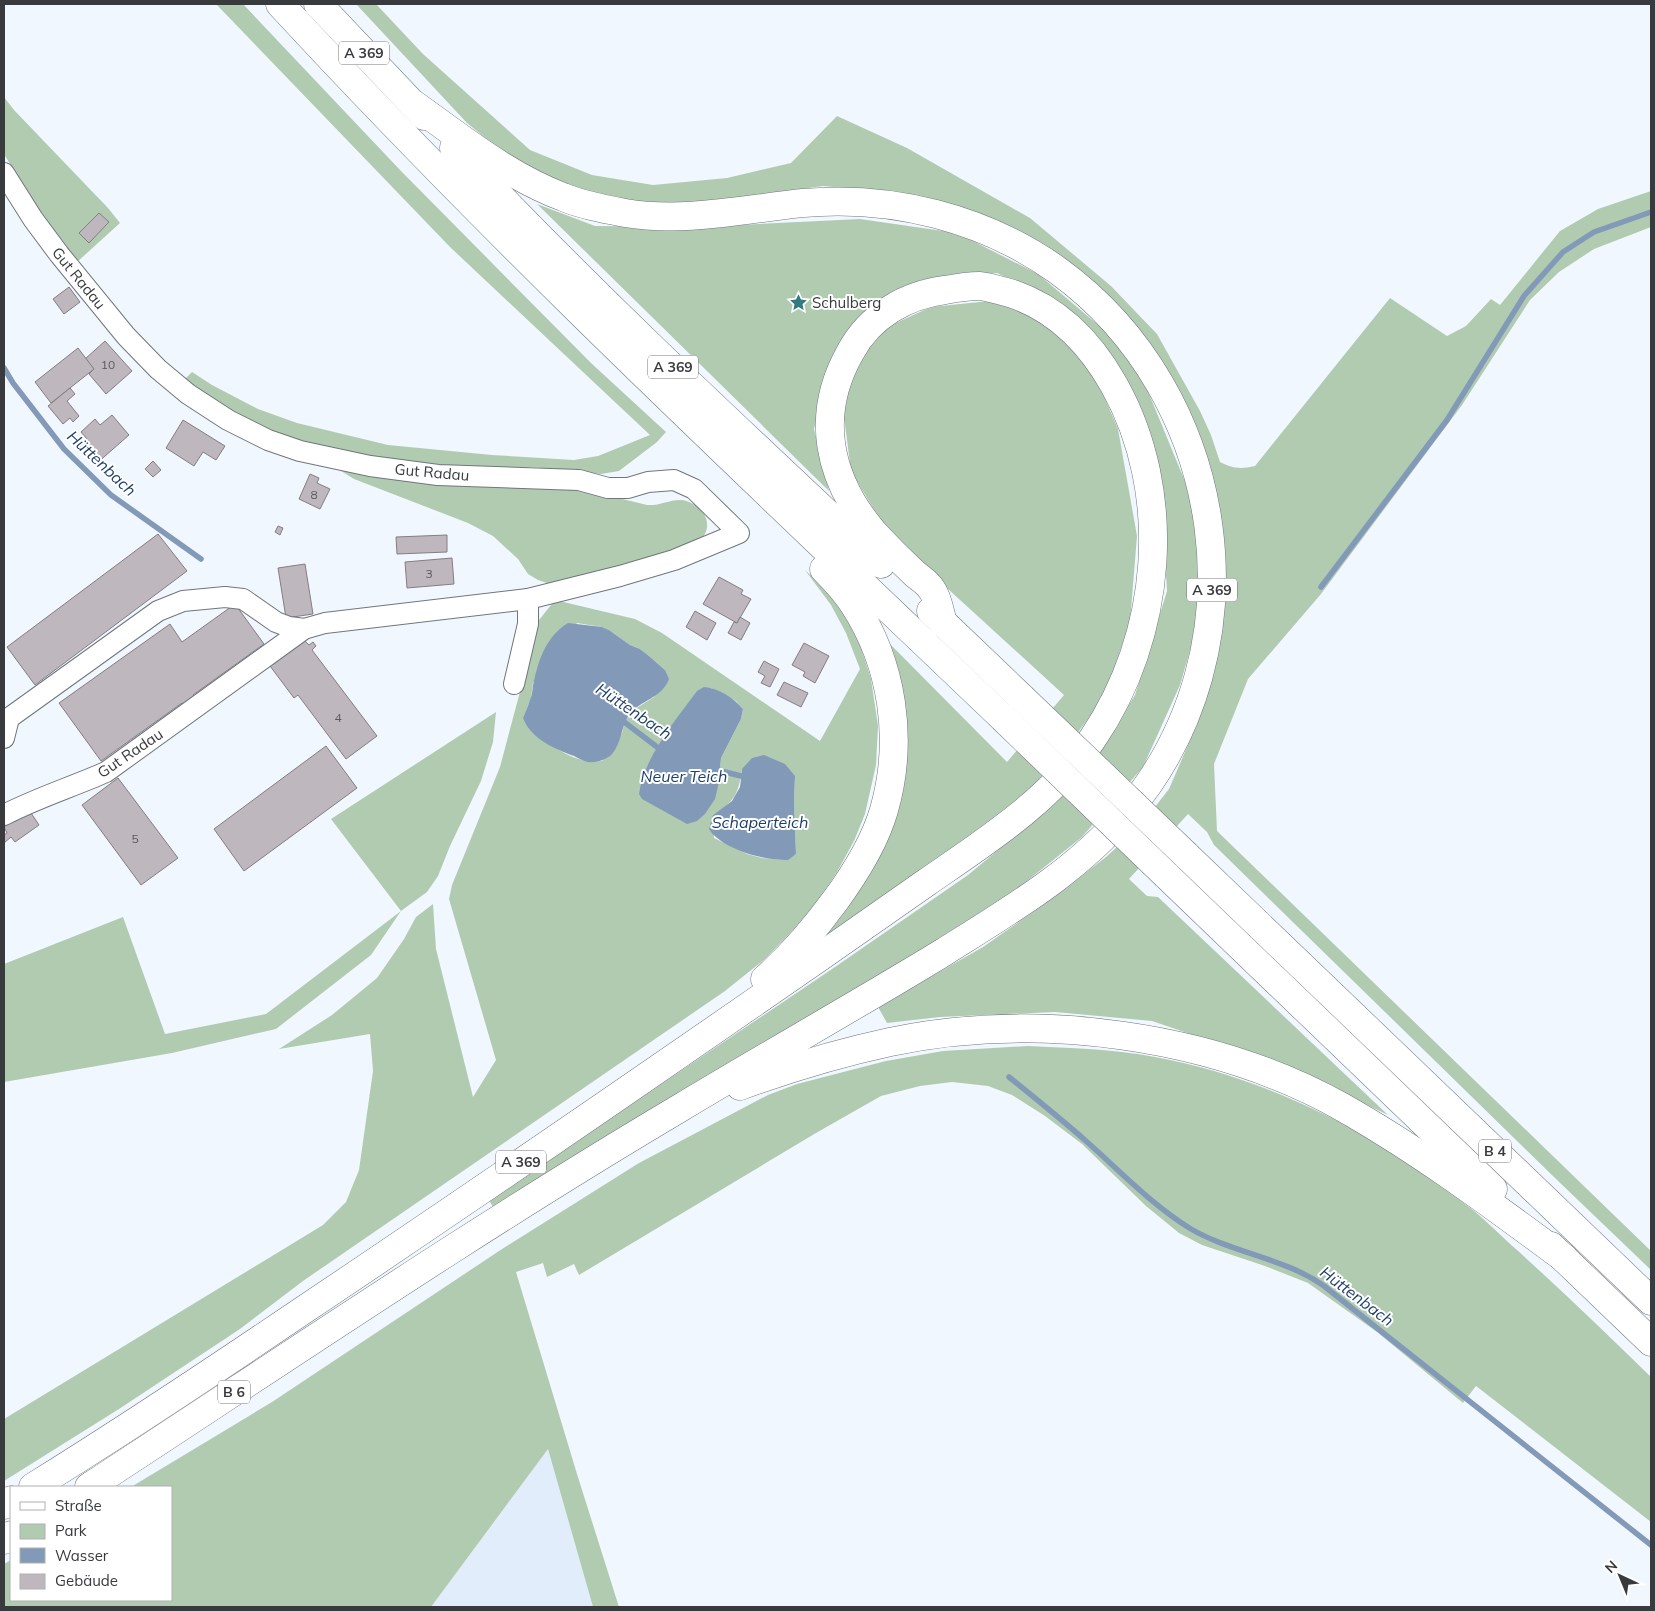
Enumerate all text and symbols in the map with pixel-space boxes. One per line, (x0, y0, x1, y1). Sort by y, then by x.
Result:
road number: A 369 (339, 42, 389, 64)
street label: Gut Radau (48, 243, 110, 313)
place icon: Schulberg (788, 292, 808, 312)
place label: Schulberg (812, 293, 881, 312)
road number: A 369 (648, 356, 698, 378)
house number: 10 (101, 357, 115, 372)
water label: Hüttenbach (63, 426, 141, 500)
street label: Gut Radau (394, 459, 470, 485)
house number: 8 (310, 487, 318, 502)
house number: 3 (425, 566, 433, 581)
road number: A 369 (1187, 578, 1237, 602)
water label: Hüttenbach (592, 678, 676, 744)
house number: 4 (334, 710, 342, 725)
street label: Gut Radau (94, 724, 166, 782)
water label: Neuer Teich (641, 766, 727, 786)
water label: Schaperteich (712, 812, 808, 832)
house number: 5 (131, 831, 139, 846)
road number: B 4 (1479, 1140, 1511, 1162)
road number: A 369 (496, 1150, 546, 1174)
water label: Hüttenbach (1316, 1262, 1398, 1330)
road number: B 6 (218, 1380, 250, 1404)
legend (10, 1486, 172, 1601)
text: Straße (55, 1496, 102, 1515)
text: Park (55, 1521, 87, 1540)
text: Wasser (55, 1546, 109, 1565)
north arrow (1595, 1551, 1645, 1601)
text: N (1601, 1557, 1621, 1577)
text: Gebäude (55, 1571, 118, 1590)

